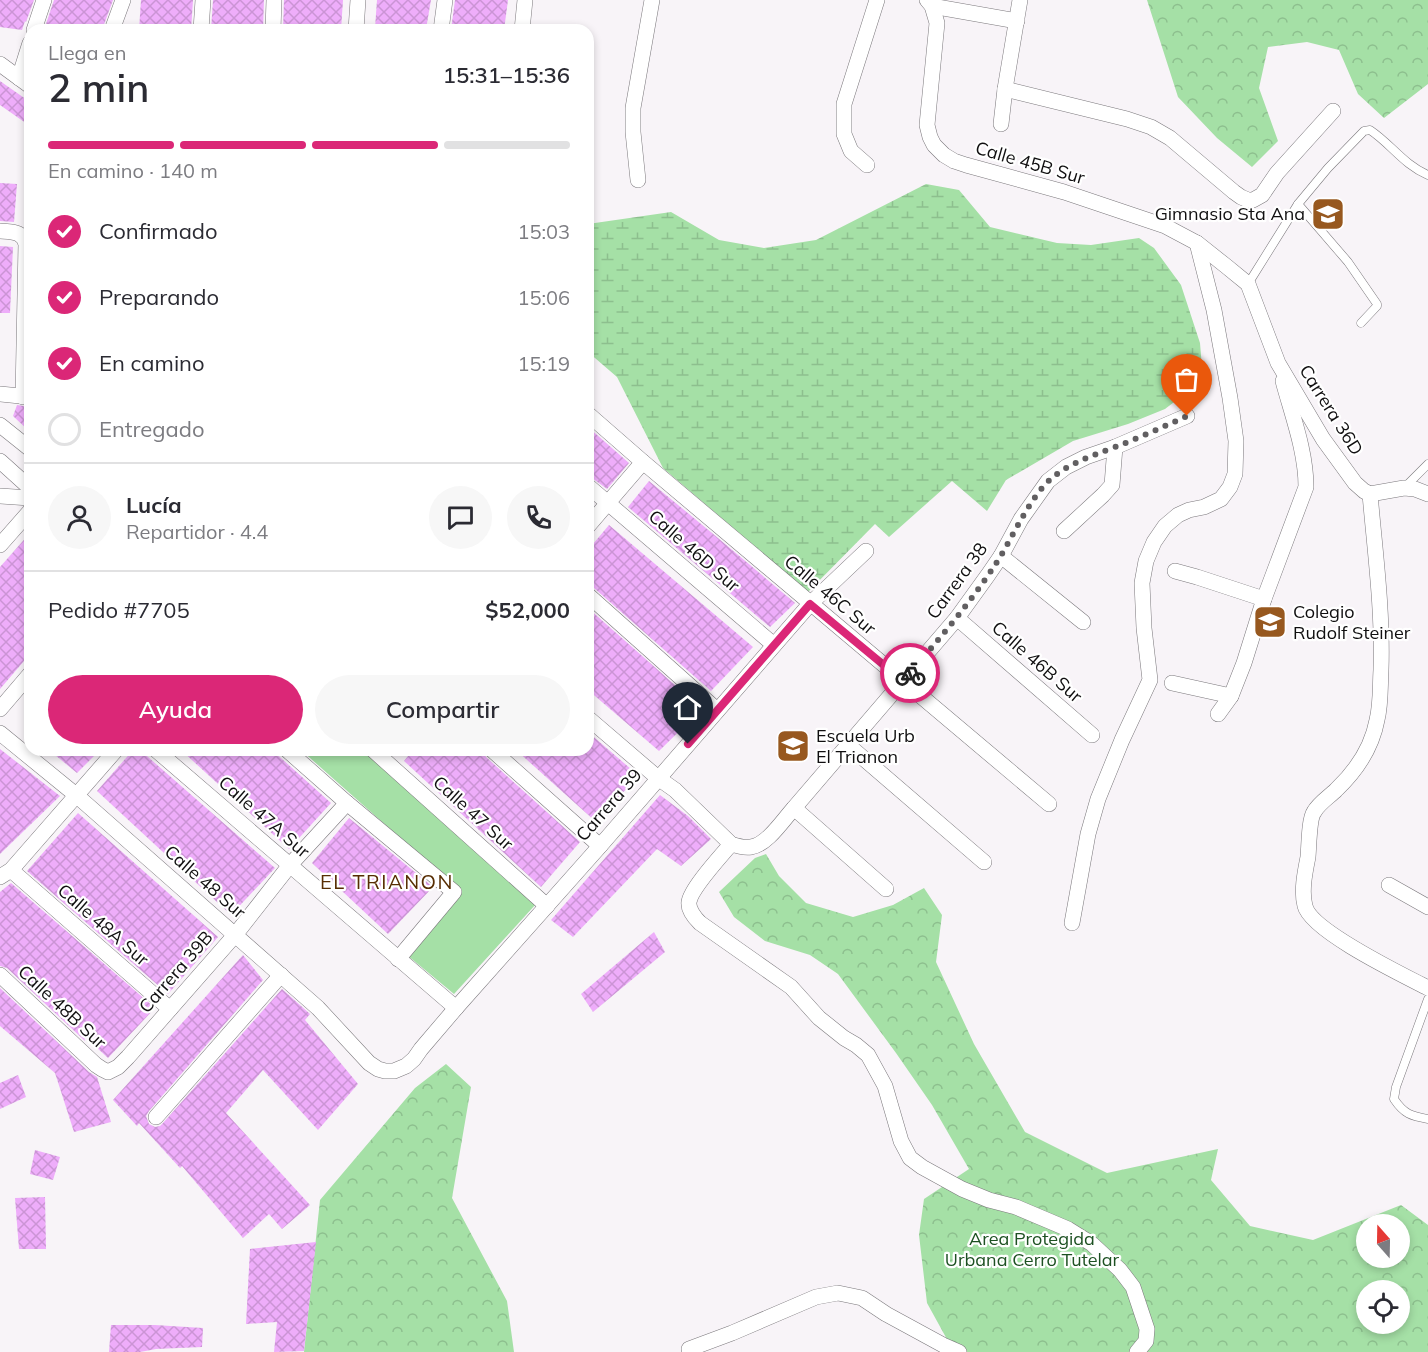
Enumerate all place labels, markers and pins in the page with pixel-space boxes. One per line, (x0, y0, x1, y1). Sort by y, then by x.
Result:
school or university icon: Gimnasio Sta Ana (1310, 196, 1346, 232)
place label: Gimnasio Sta Ana (1155, 202, 1305, 225)
pin (1161, 354, 1212, 416)
place label: Colegio Rudolf Steiner (1293, 600, 1411, 644)
school or university icon: Colegio Rudolf Steiner (1252, 604, 1288, 640)
pin (662, 682, 713, 744)
place label: Escuela Urb El Trianon (816, 724, 915, 768)
school or university icon: Escuela Urb El Trianon (775, 728, 811, 764)

